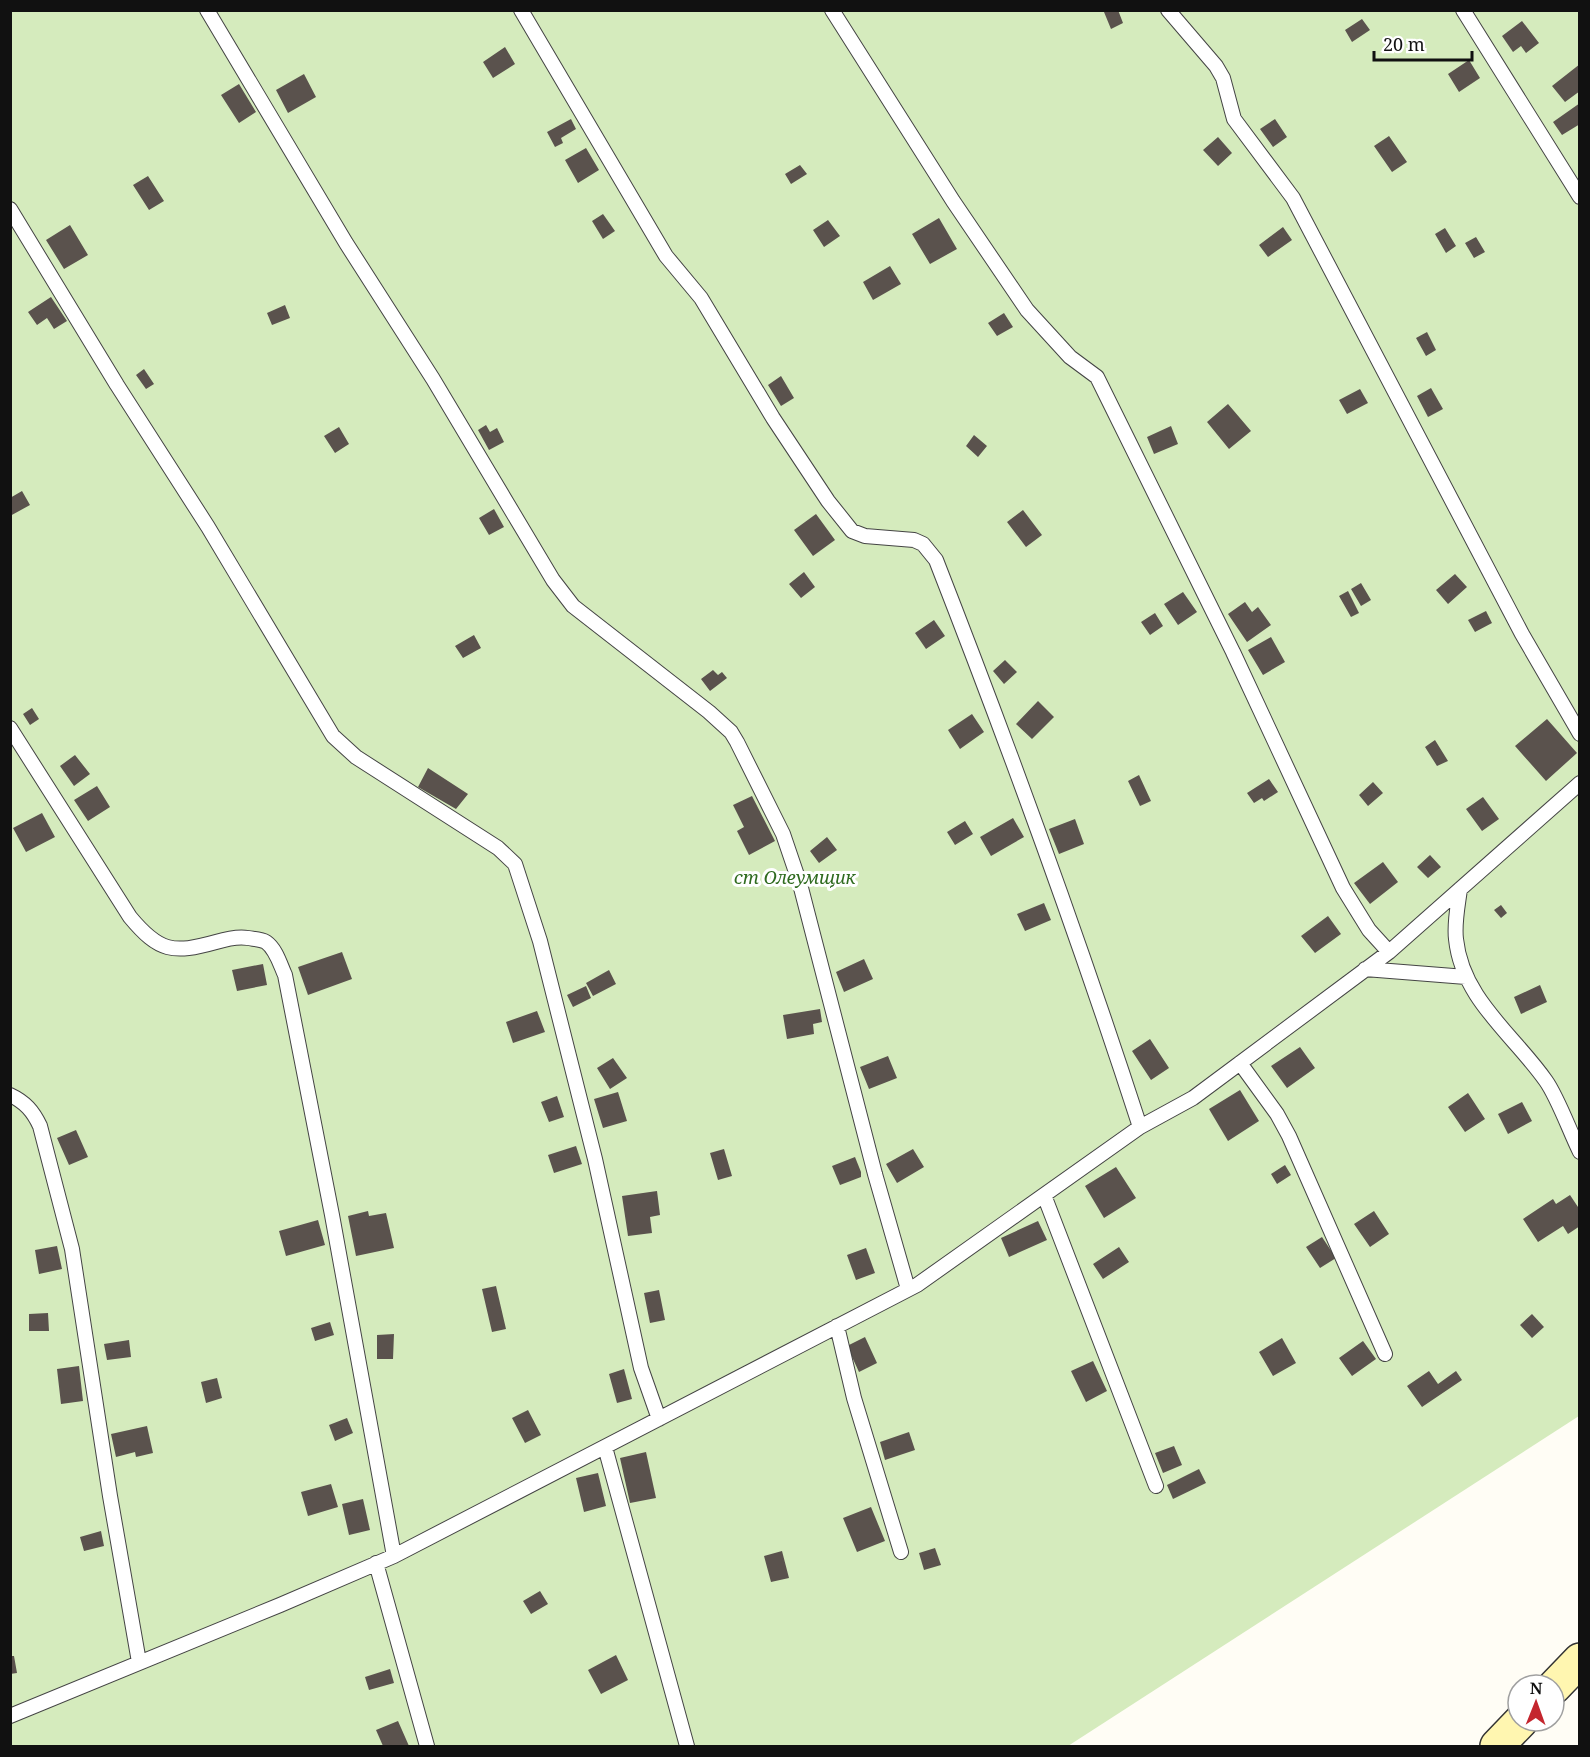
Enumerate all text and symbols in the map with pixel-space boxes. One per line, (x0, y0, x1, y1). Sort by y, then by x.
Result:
scale bar (1374, 24, 1472, 62)
text: 20 m (1383, 32, 1425, 56)
park label: ст Олеумщик (734, 865, 857, 889)
north arrow (1506, 1673, 1566, 1733)
text: N (1530, 1677, 1543, 1699)

